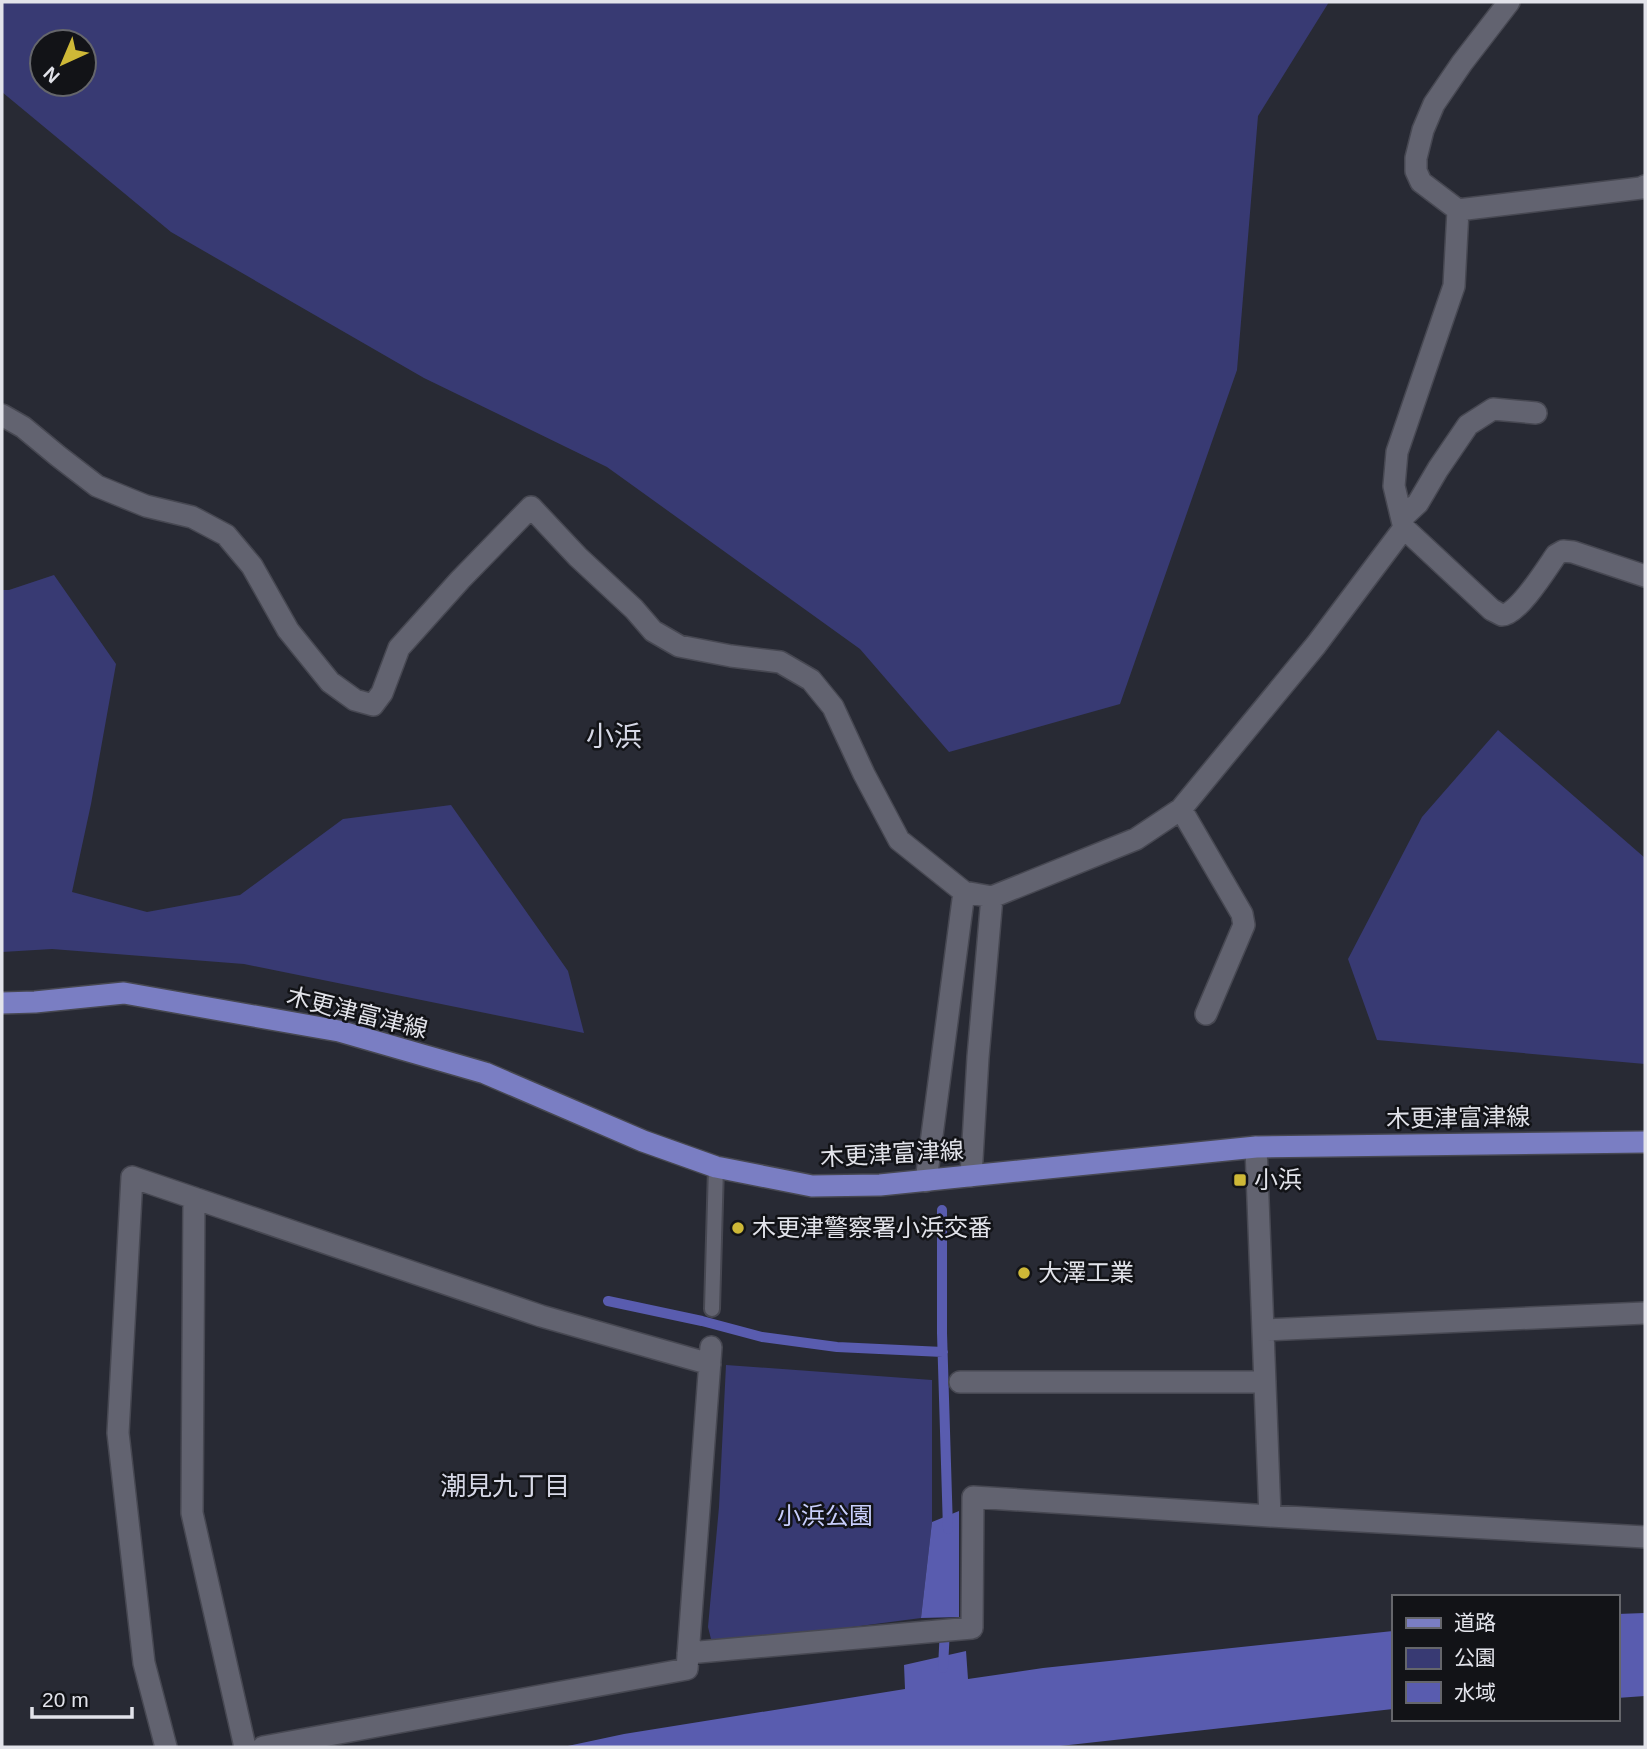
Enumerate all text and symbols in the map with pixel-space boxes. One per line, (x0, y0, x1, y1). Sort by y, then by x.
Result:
north arrow (28, 28, 98, 98)
text: N (39, 63, 64, 87)
district label: 小浜 (586, 721, 642, 752)
street label: 木更津富津線 (284, 982, 430, 1043)
street label: 木更津富津線 (1386, 1103, 1530, 1132)
street label: 木更津富津線 (819, 1136, 965, 1171)
place label: 小浜 (1254, 1166, 1302, 1193)
marker: 小浜 (1232, 1172, 1248, 1188)
place label: 木更津警察署小浜交番 (752, 1214, 992, 1241)
marker: 木更津警察署小浜交番 (730, 1220, 746, 1236)
place label: 大澤工業 (1038, 1259, 1134, 1286)
marker: 大澤工業 (1016, 1265, 1032, 1281)
district label: 潮見九丁目 (440, 1471, 570, 1501)
park label: 小浜公園 (777, 1502, 873, 1529)
legend (1392, 1595, 1619, 1721)
text: 道路 (1454, 1611, 1496, 1634)
text: 公園 (1454, 1646, 1496, 1669)
scale bar (32, 1676, 131, 1720)
text: 水域 (1454, 1681, 1496, 1704)
text: 20 m (42, 1688, 89, 1711)

